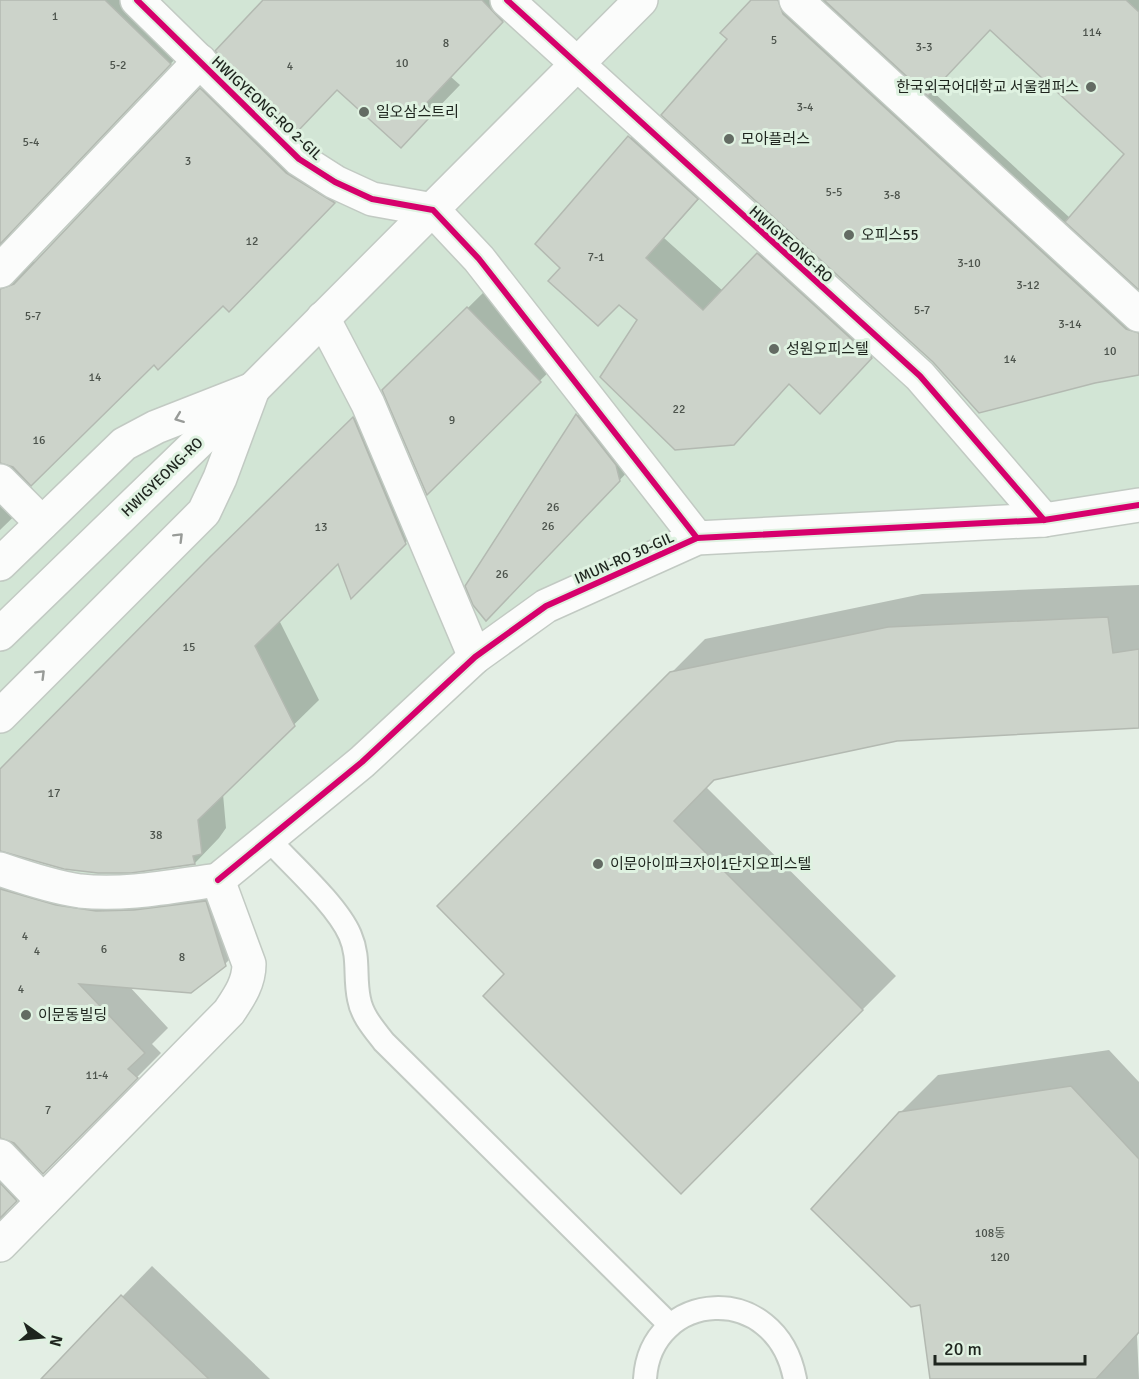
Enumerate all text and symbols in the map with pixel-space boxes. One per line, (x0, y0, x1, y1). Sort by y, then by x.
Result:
house number: 1 (52, 9, 58, 24)
house number: 114 (1082, 25, 1102, 40)
house number: 5 (771, 33, 777, 48)
house number: 8 (443, 36, 449, 51)
house number: 3-3 (915, 40, 933, 55)
street label: HWIGYEONG-RO 2-GIL (208, 52, 326, 164)
house number: 10 (396, 56, 408, 71)
house number: 5-2 (109, 58, 127, 73)
house number: 4 (287, 59, 294, 74)
place label: 한국외국어대학교 서울캠퍼스 (896, 78, 1079, 96)
marker: 한국외국어대학교 서울캠퍼스 (1084, 80, 1098, 94)
house number: 3-4 (796, 100, 814, 115)
place label: 일오삼스트리 (376, 103, 459, 121)
marker: 일오삼스트리 (357, 105, 371, 119)
place label: 모아플러스 (741, 130, 810, 148)
marker: 모아플러스 (722, 132, 736, 146)
house number: 5-4 (22, 135, 40, 150)
house number: 3 (185, 154, 191, 169)
house number: 5-5 (825, 185, 843, 200)
house number: 3-8 (883, 188, 901, 203)
street label: HWIGYEONG-RO (745, 202, 837, 286)
place label: 오피스55 (861, 226, 919, 244)
marker: 오피스55 (842, 228, 856, 242)
house number: 12 (246, 234, 258, 249)
house number: 7-1 (587, 250, 605, 265)
house number: 3-10 (957, 256, 981, 271)
house number: 3-12 (1016, 278, 1040, 293)
house number: 5-7 (914, 303, 930, 318)
house number: 5-7 (25, 309, 41, 324)
house number: 3-14 (1058, 317, 1082, 332)
place label: 성원오피스텔 (786, 340, 869, 358)
marker: 성원오피스텔 (767, 342, 781, 356)
house number: 10 (1104, 344, 1116, 359)
house number: 14 (1004, 352, 1017, 367)
house number: 14 (89, 370, 102, 385)
house number: 22 (673, 402, 685, 417)
one-way arrow (174, 411, 185, 423)
house number: 9 (449, 413, 455, 428)
house number: 16 (33, 433, 45, 448)
street label: HWIGYEONG-RO (117, 433, 207, 520)
house number: 26 (547, 500, 559, 515)
house number: 26 (542, 519, 554, 534)
house number: 13 (315, 520, 327, 535)
street label: IMUN-RO 30-GIL (571, 528, 677, 588)
one-way arrow (172, 533, 183, 544)
house number: 26 (496, 567, 508, 582)
house number: 15 (183, 640, 195, 655)
one-way arrow (34, 671, 45, 682)
house number: 17 (48, 786, 60, 801)
house number: 38 (150, 828, 162, 843)
place label: 이문아이파크자이1단지오피스텔 (610, 855, 811, 873)
marker: 이문아이파크자이1단지오피스텔 (591, 857, 605, 871)
house number: 4 (22, 929, 29, 944)
house number: 6 (101, 942, 107, 957)
house number: 4 (34, 944, 41, 959)
house number: 8 (179, 950, 185, 965)
house number: 4 (18, 982, 25, 997)
place label: 이문동빌딩 (38, 1006, 107, 1024)
marker: 이문동빌딩 (19, 1008, 33, 1022)
house number: 11-4 (85, 1068, 109, 1083)
house number: 7 (45, 1103, 51, 1118)
house number: 108동 (975, 1226, 1005, 1241)
house number: 120 (990, 1250, 1010, 1265)
north arrow (12, 1307, 72, 1367)
scale bar (935, 1328, 1085, 1366)
text: N (44, 1333, 67, 1349)
text: 20 m (944, 1338, 982, 1360)

